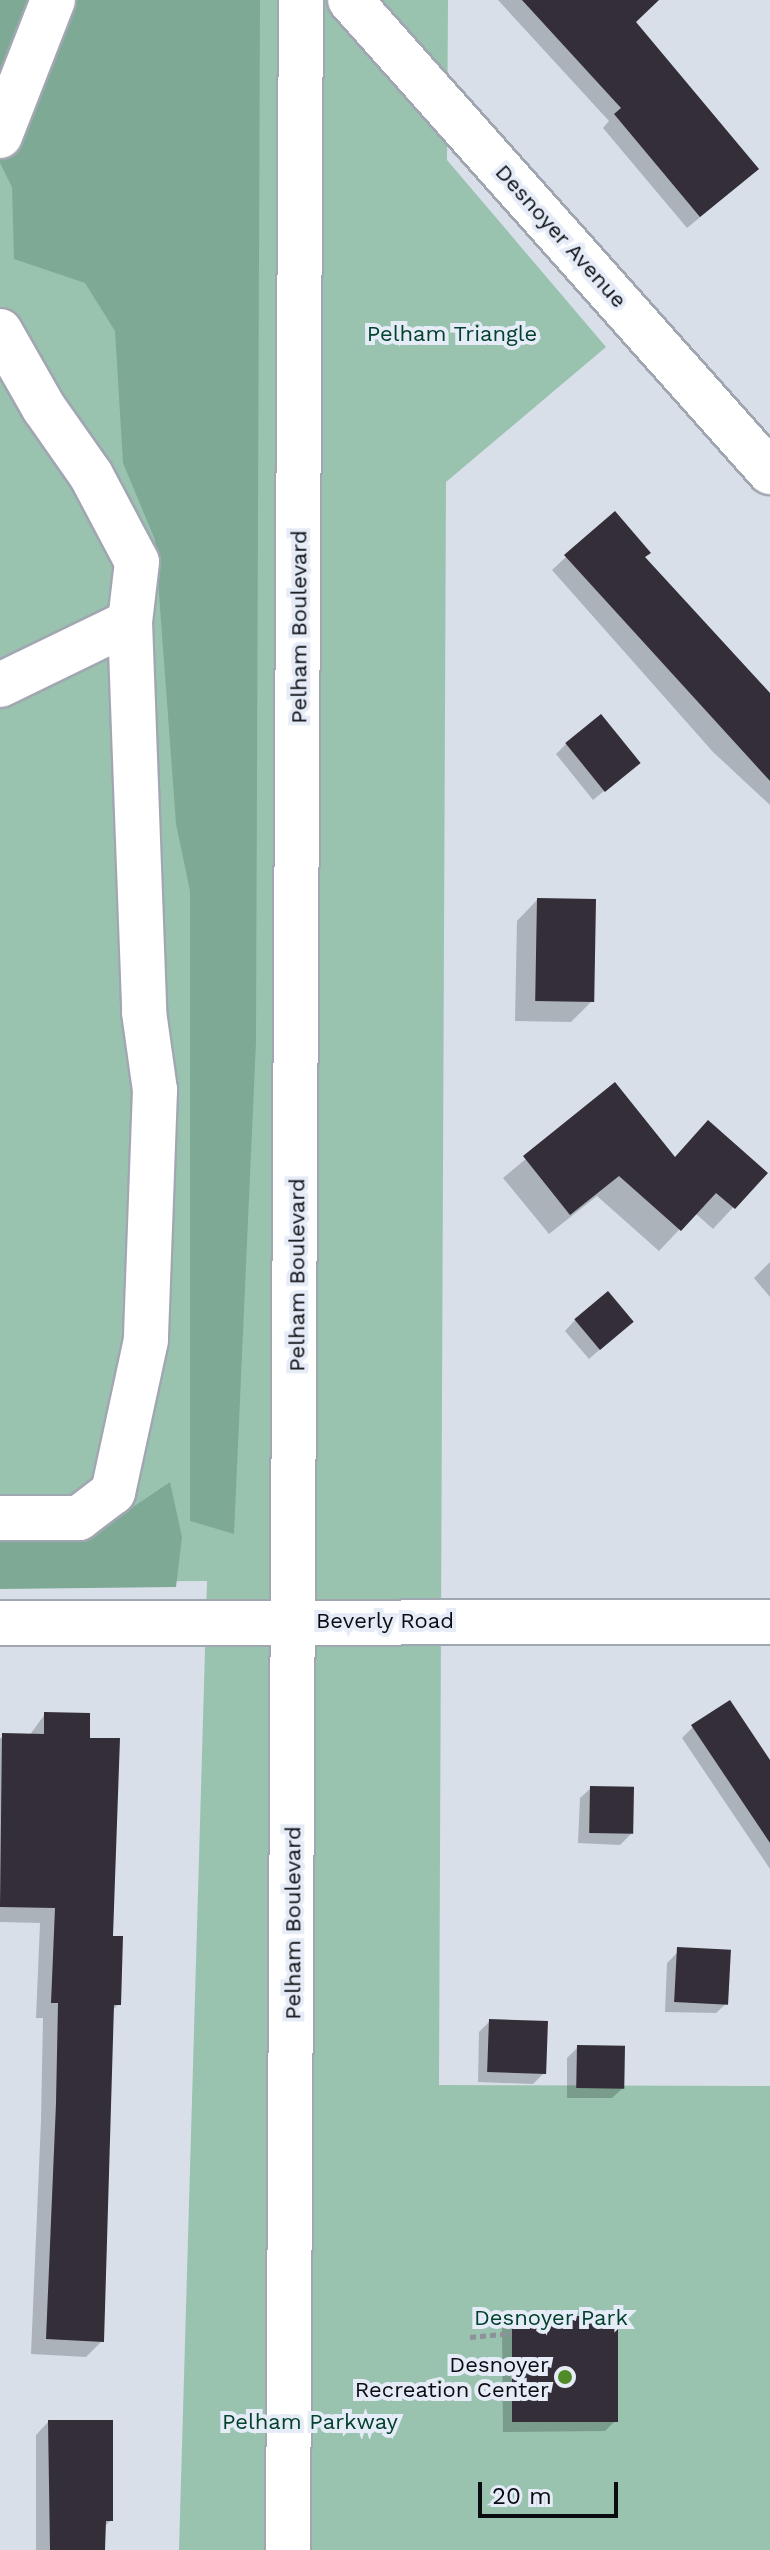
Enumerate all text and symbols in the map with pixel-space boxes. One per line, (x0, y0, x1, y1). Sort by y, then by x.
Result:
street label: Desnoyer Avenue (489, 158, 633, 314)
park label: Pelham Triangle (367, 321, 537, 347)
street label: Pelham Boulevard (286, 530, 312, 724)
street label: Pelham Boulevard (284, 1178, 310, 1372)
street label: Beverly Road (316, 1608, 454, 1634)
street label: Pelham Boulevard (280, 1826, 306, 2020)
park label: Desnoyer Park (474, 2305, 628, 2331)
place label: Desnoyer Recreation Center (355, 2351, 549, 2402)
marker: Desnoyer Recreation Center (556, 2368, 574, 2386)
park label: Pelham Parkway (222, 2409, 398, 2435)
scale bar (482, 2466, 622, 2516)
text: 20 m (492, 2482, 552, 2510)

